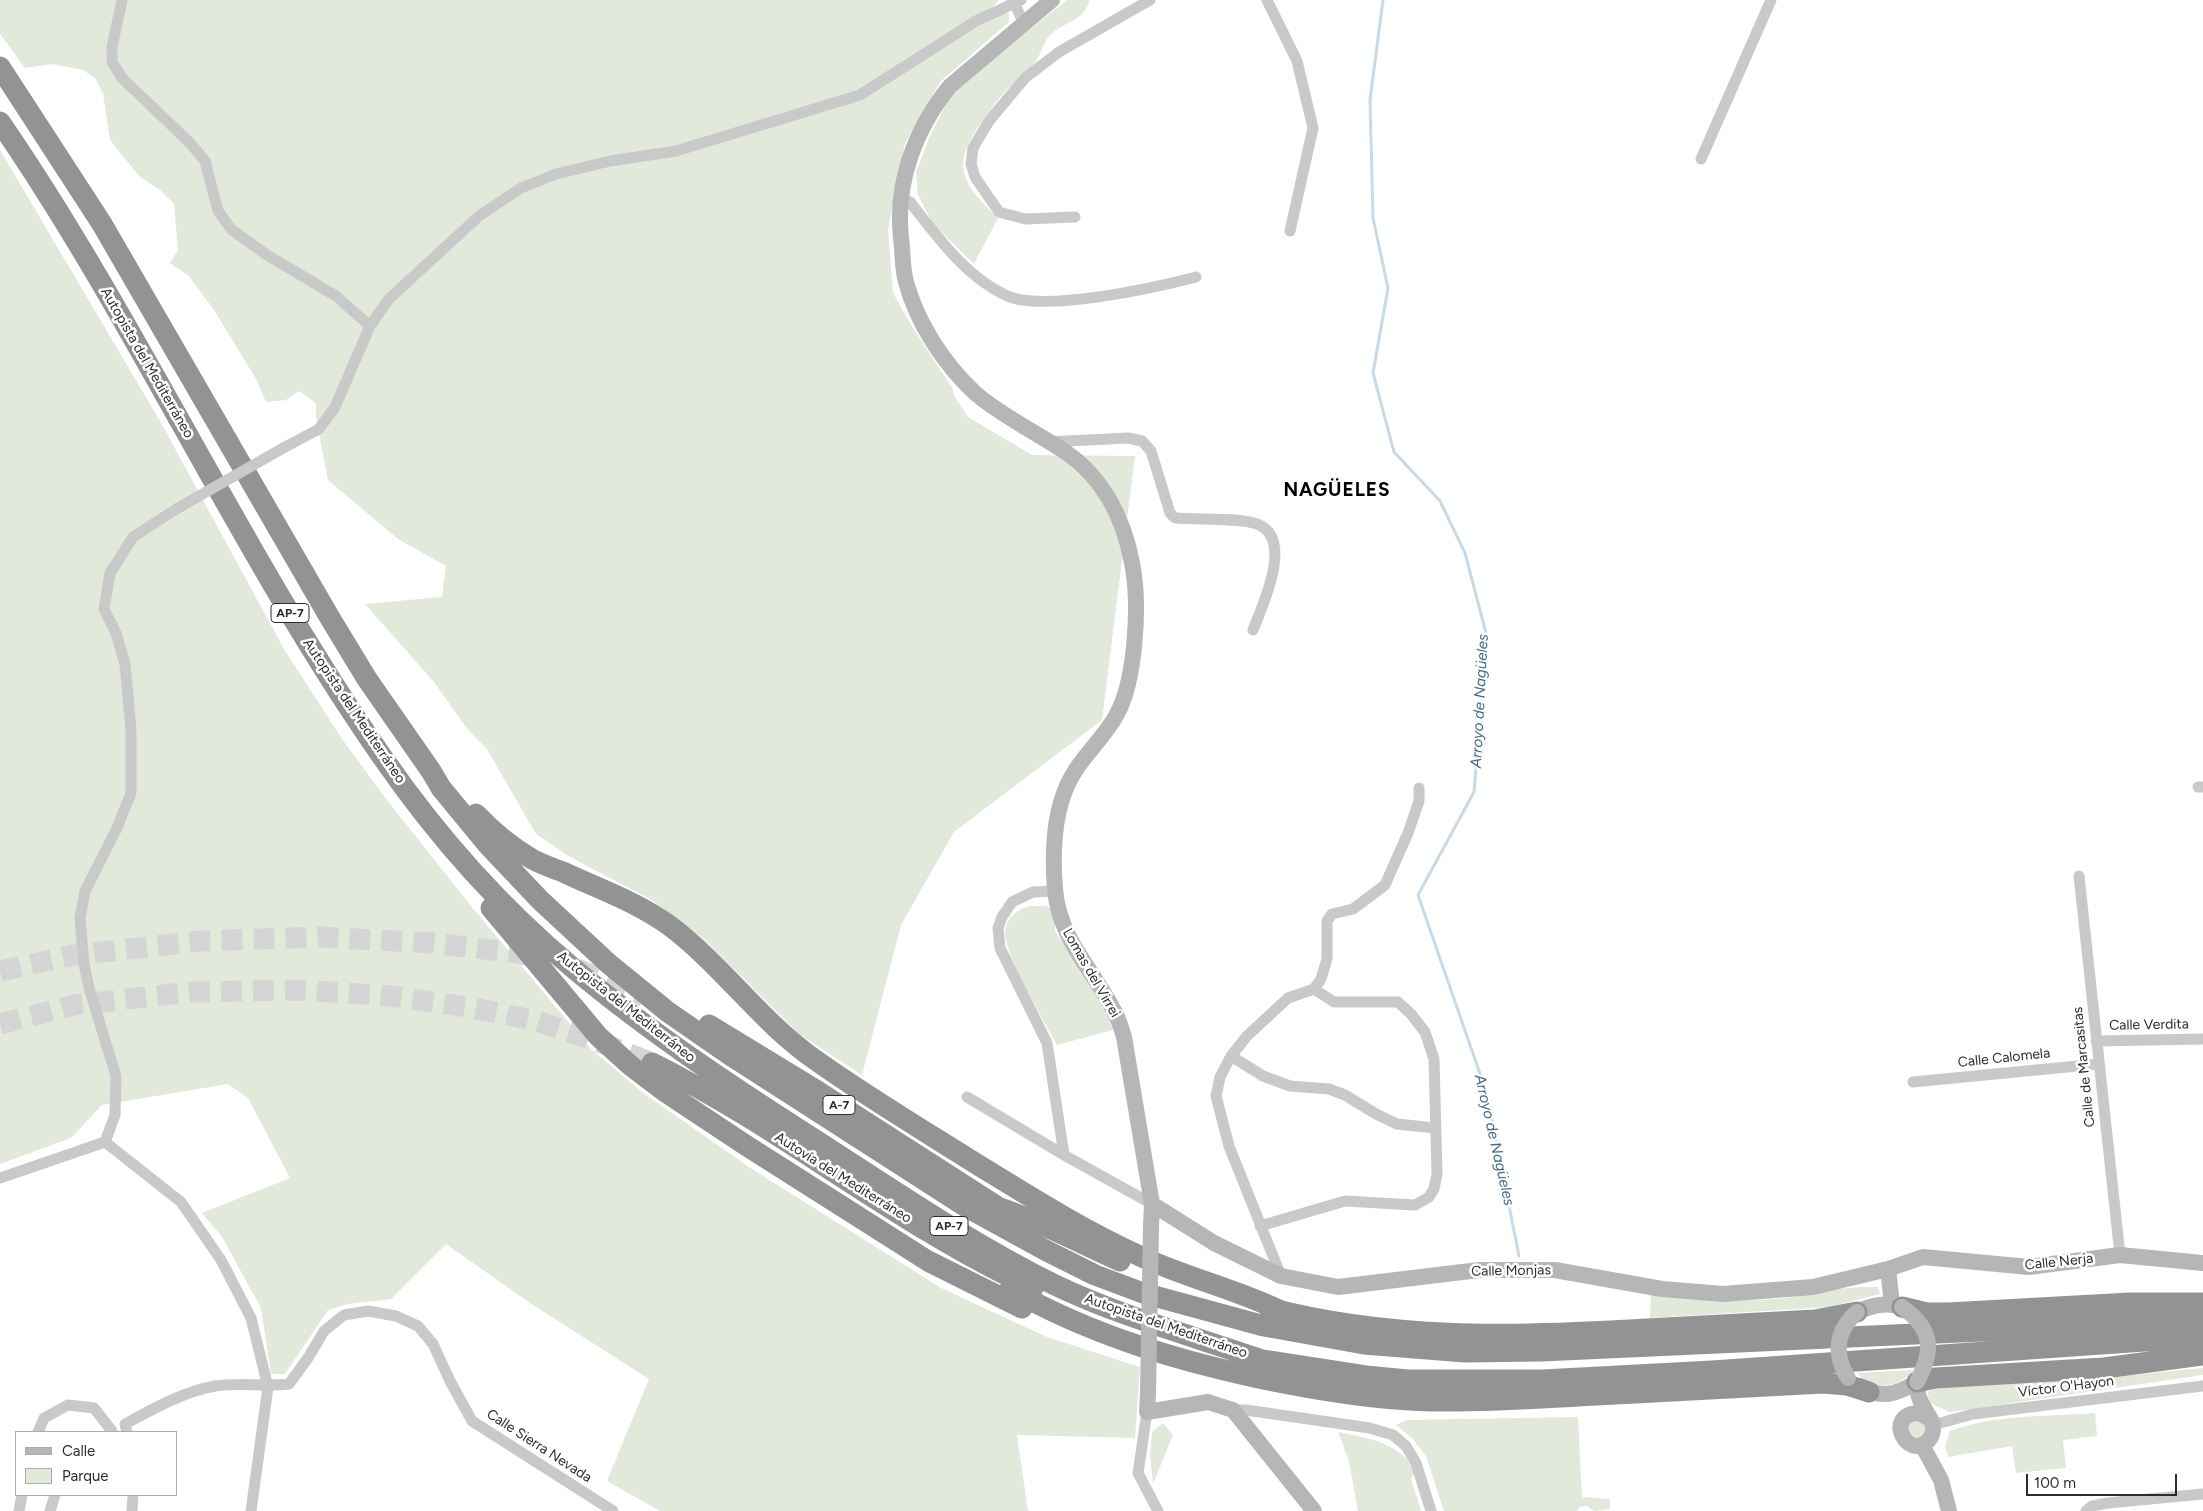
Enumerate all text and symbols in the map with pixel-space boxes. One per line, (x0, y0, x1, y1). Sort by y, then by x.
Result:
street label: Autopista del Mediterráneo (97, 285, 197, 441)
district label: NAGÜELES (1282, 479, 1392, 501)
road number: AP-7 (271, 604, 309, 622)
water label: Arroyo de Nagüeles (1468, 634, 1492, 768)
street label: Autopista del Mediterráneo (299, 635, 409, 787)
street label: Lomas del Virrei (1059, 925, 1123, 1021)
street label: Autopista del Mediterráneo (553, 948, 699, 1066)
street label: Calle de Marcasitas (2069, 1006, 2099, 1128)
street label: Calle Verdita (2109, 1016, 2189, 1034)
street label: Calle Calomela (1957, 1045, 2051, 1071)
water label: Arroyo de Nagüeles (1470, 1073, 1518, 1207)
road number: A-7 (823, 1096, 855, 1114)
street label: Autovía del Mediterráneo (772, 1129, 914, 1227)
road number: AP-7 (930, 1216, 968, 1236)
street label: Calle Nerja (2024, 1250, 2094, 1274)
street label: Calle Monjas (1471, 1262, 1551, 1280)
street label: Autopista del Mediterráneo (1082, 1290, 1250, 1362)
street label: Víctor O'Hayon (2017, 1373, 2115, 1401)
street label: Calle Sierra Nevada (483, 1406, 595, 1486)
legend (15, 1431, 178, 1496)
text: Calle (62, 1442, 95, 1460)
scale bar (2028, 1464, 2179, 1496)
text: Parque (62, 1467, 109, 1485)
text: 100 m (2034, 1474, 2076, 1492)

